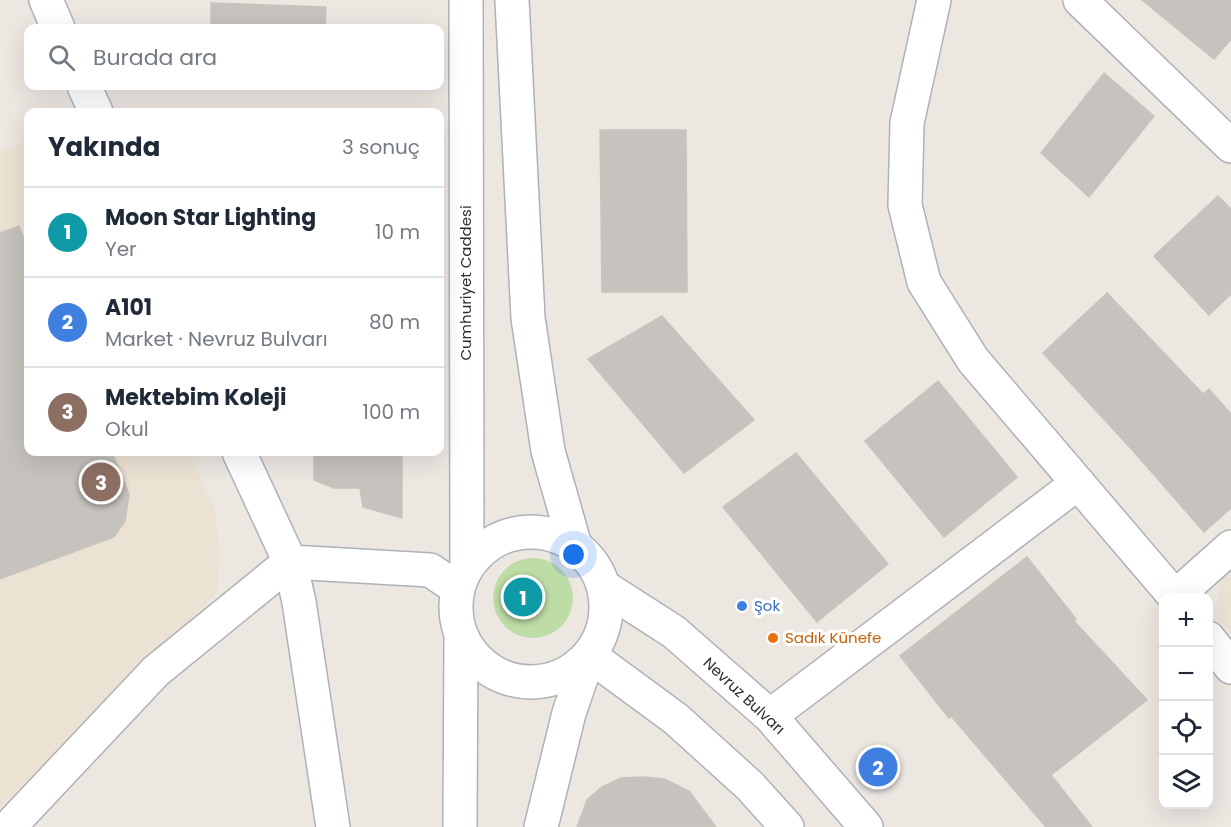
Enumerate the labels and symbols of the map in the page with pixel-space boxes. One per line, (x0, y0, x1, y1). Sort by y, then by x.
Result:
street label: Cumhuriyet Caddesi (455, 205, 476, 361)
pin: 3 (82, 460, 120, 504)
your location (559, 540, 588, 569)
pin: 1 (504, 574, 542, 620)
place label: Şok (754, 595, 780, 616)
marker: Şok (735, 599, 749, 613)
place label: Sadık Künefe (785, 627, 881, 648)
marker: Sadık Künefe (766, 631, 780, 645)
street label: Nevruz Bulvarı (699, 652, 790, 739)
pin: 2 (858, 744, 898, 789)

